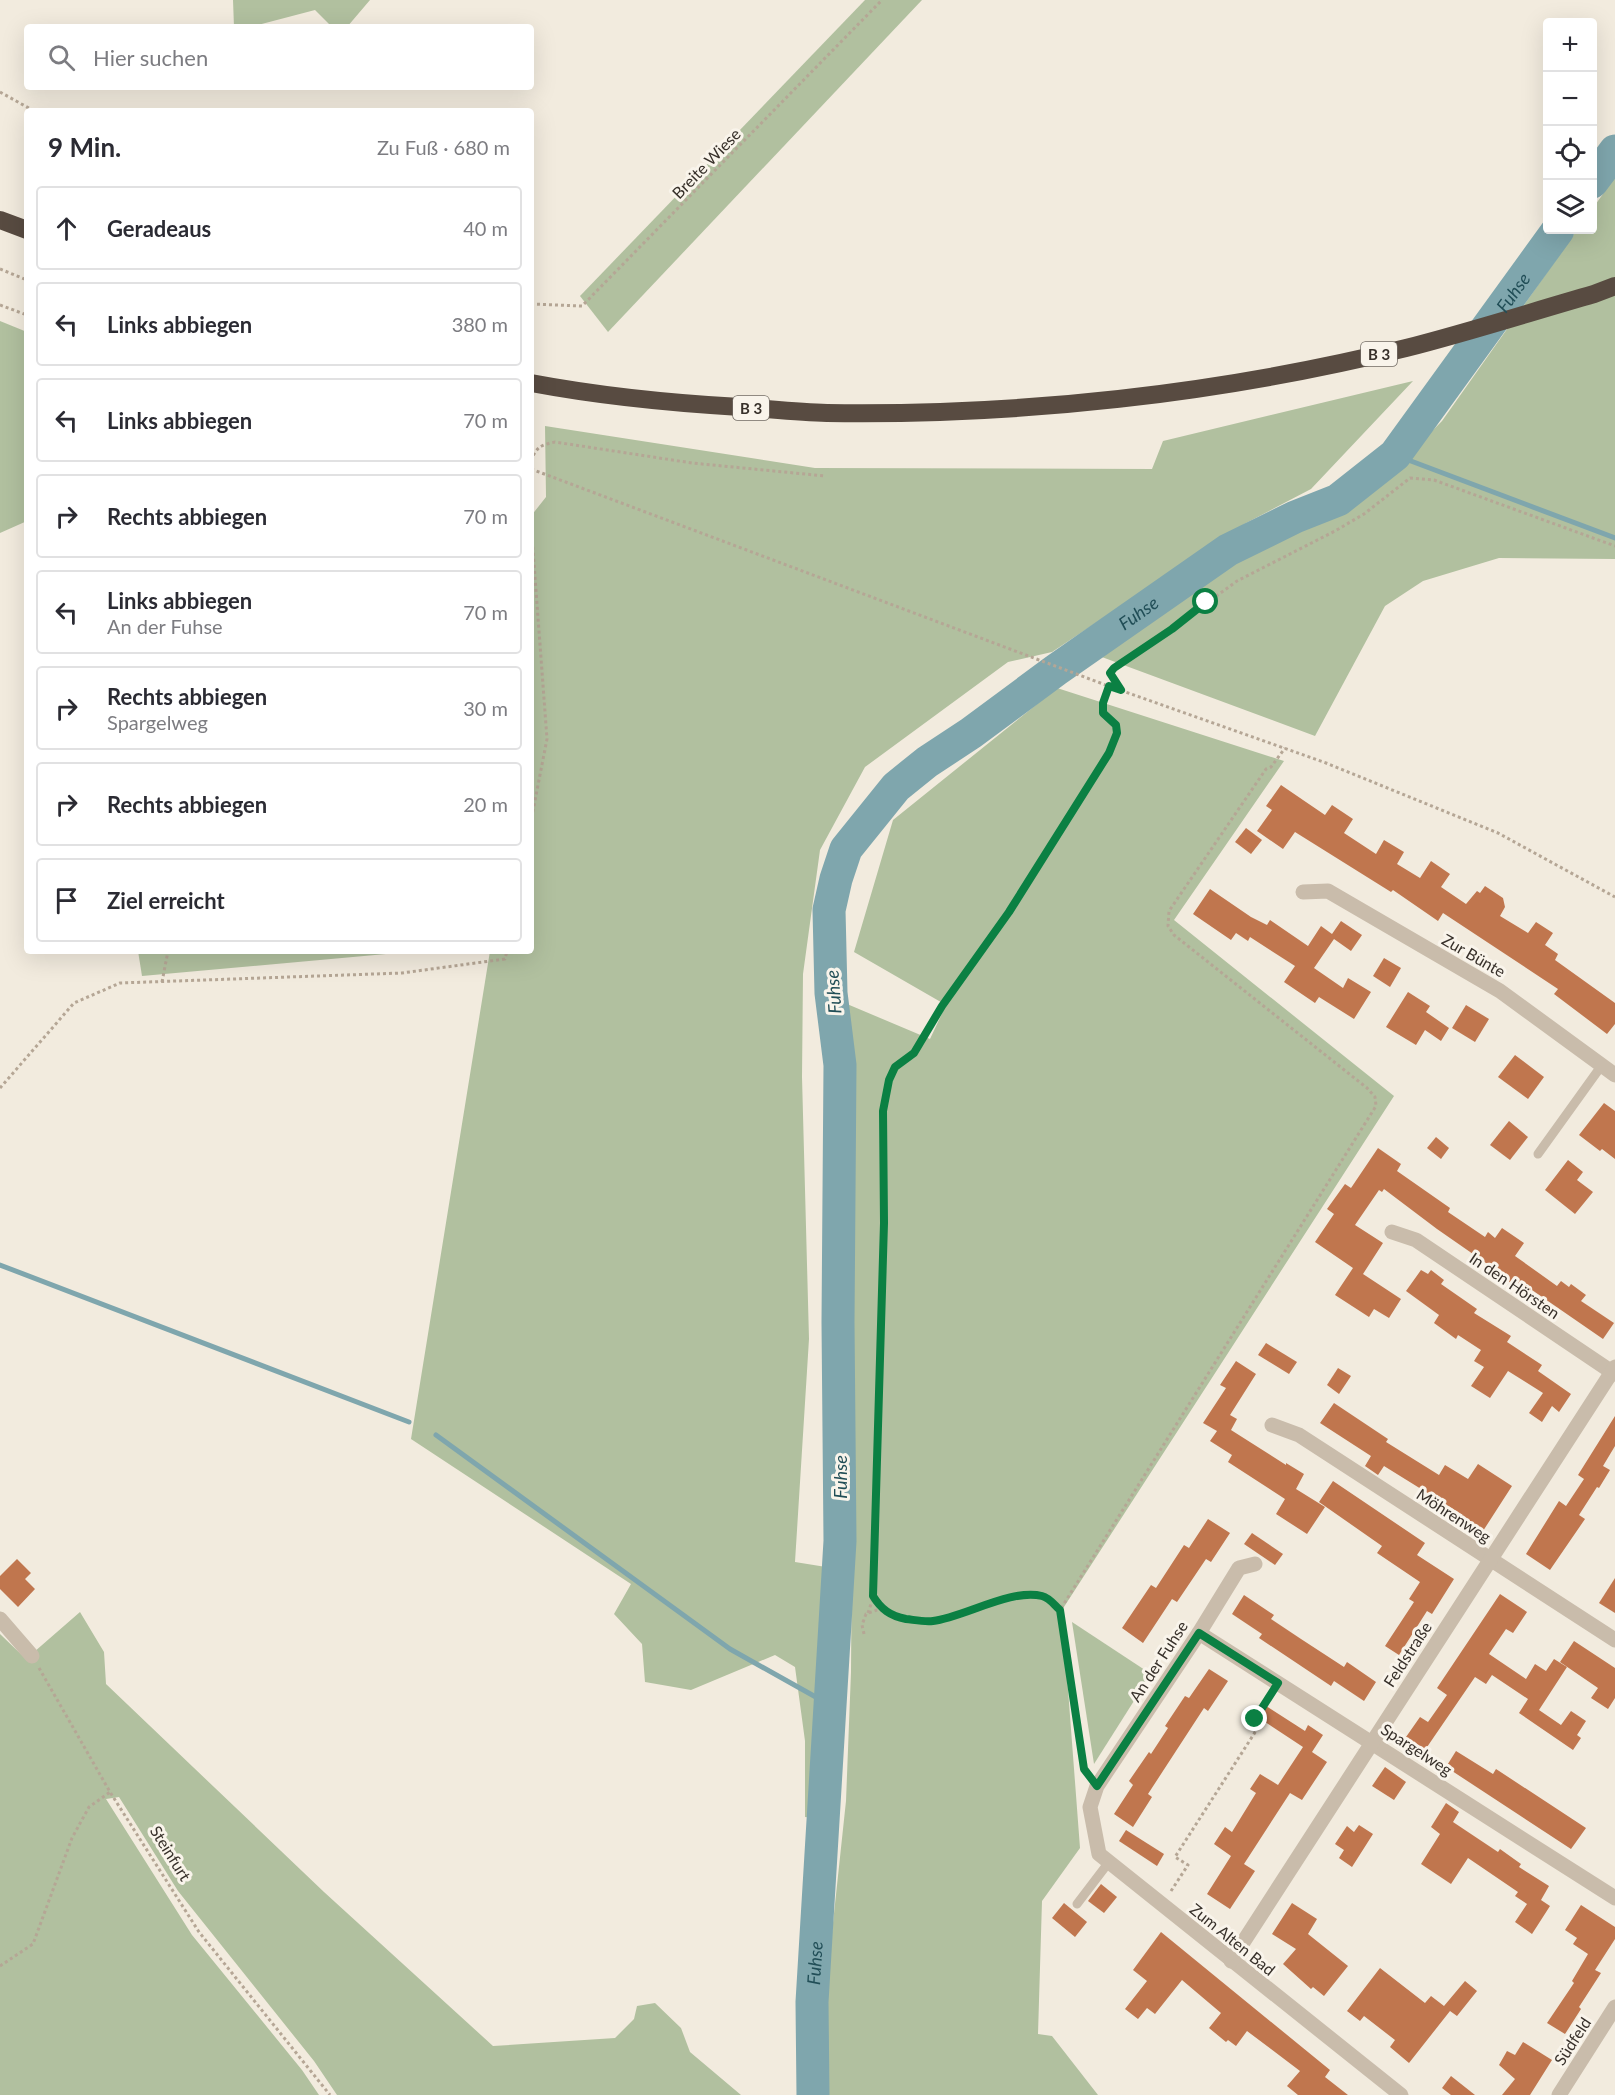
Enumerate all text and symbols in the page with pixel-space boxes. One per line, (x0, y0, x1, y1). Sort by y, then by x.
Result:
map controls (1543, 18, 1597, 234)
button: + (1543, 18, 1597, 72)
search box (24, 24, 534, 90)
icon: search (45, 41, 78, 74)
text: Hier suchen (93, 44, 208, 71)
button: − (1543, 72, 1597, 126)
street label: Breite Wiese (668, 124, 744, 202)
button: locate (1543, 126, 1597, 180)
text: 9 Min. (48, 131, 121, 163)
text: Zu Fuß · 680 m (377, 135, 510, 159)
button: layers (1543, 180, 1597, 234)
icon: ahead (50, 212, 83, 245)
text: Geradeaus (107, 215, 211, 242)
text: 40 m (463, 216, 508, 240)
water label: Fuhse (1491, 268, 1535, 316)
icon: left (50, 308, 83, 341)
text: Links abbiegen (107, 311, 252, 338)
text: 380 m (452, 312, 508, 336)
road number: B 3 (1361, 342, 1397, 366)
road number: B 3 (733, 396, 769, 420)
icon: left (50, 404, 83, 437)
text: Links abbiegen (107, 407, 252, 434)
text: 70 m (463, 408, 508, 432)
icon: right (50, 500, 83, 533)
text: Rechts abbiegen (107, 503, 267, 530)
text: 70 m (463, 504, 508, 528)
text: Links abbiegen (107, 587, 252, 614)
route start (1192, 588, 1218, 614)
water label: Fuhse (1114, 591, 1162, 634)
icon: left (50, 596, 83, 629)
text: 70 m (463, 600, 508, 624)
text: An der Fuhse (107, 614, 223, 638)
text: Rechts abbiegen (107, 683, 267, 710)
icon: right (50, 692, 83, 725)
text: 30 m (463, 696, 508, 720)
text: Spargelweg (107, 710, 208, 734)
icon: right (50, 788, 83, 821)
text: Rechts abbiegen (107, 791, 267, 818)
text: 20 m (463, 792, 508, 816)
icon: arrive (50, 884, 83, 917)
text: Ziel erreicht (107, 887, 225, 914)
street label: Zur Bünte (1439, 929, 1509, 981)
water label: Fuhse (821, 969, 845, 1015)
street label: In den Hörsten (1466, 1248, 1564, 1322)
water label: Fuhse (829, 1455, 851, 1499)
street label: Möhrenweg (1413, 1484, 1495, 1546)
street label: An der Fuhse (1125, 1617, 1191, 1705)
street label: Feldstraße (1379, 1618, 1435, 1690)
route end (1241, 1705, 1267, 1731)
street label: Spargelweg (1378, 1719, 1456, 1779)
street label: Steinfurt (147, 1822, 195, 1884)
street label: Zum Alten Bad (1187, 1899, 1279, 1979)
water label: Fuhse (802, 1941, 827, 1986)
street label: Südfeld (1550, 2014, 1594, 2068)

